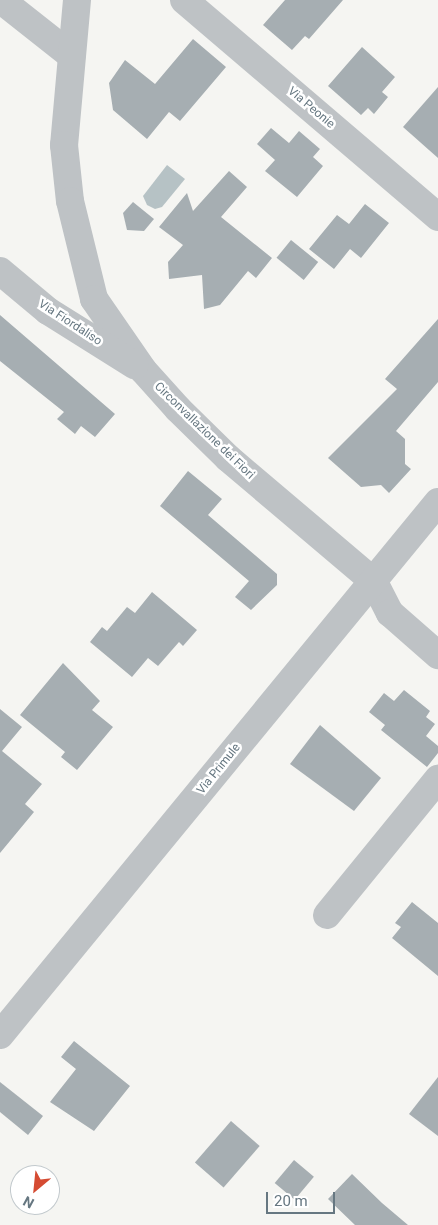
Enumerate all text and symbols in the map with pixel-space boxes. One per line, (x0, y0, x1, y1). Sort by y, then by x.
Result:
street label: Via Peonie (285, 84, 337, 132)
street label: Via Fiordaliso (36, 297, 104, 349)
street label: Circonvallazione dei Fiori (151, 380, 257, 482)
street label: Via Primule (194, 741, 244, 797)
north arrow (10, 1165, 60, 1215)
scale bar (268, 1182, 337, 1214)
text: 20 m (274, 1192, 308, 1210)
text: N (20, 1193, 37, 1212)

